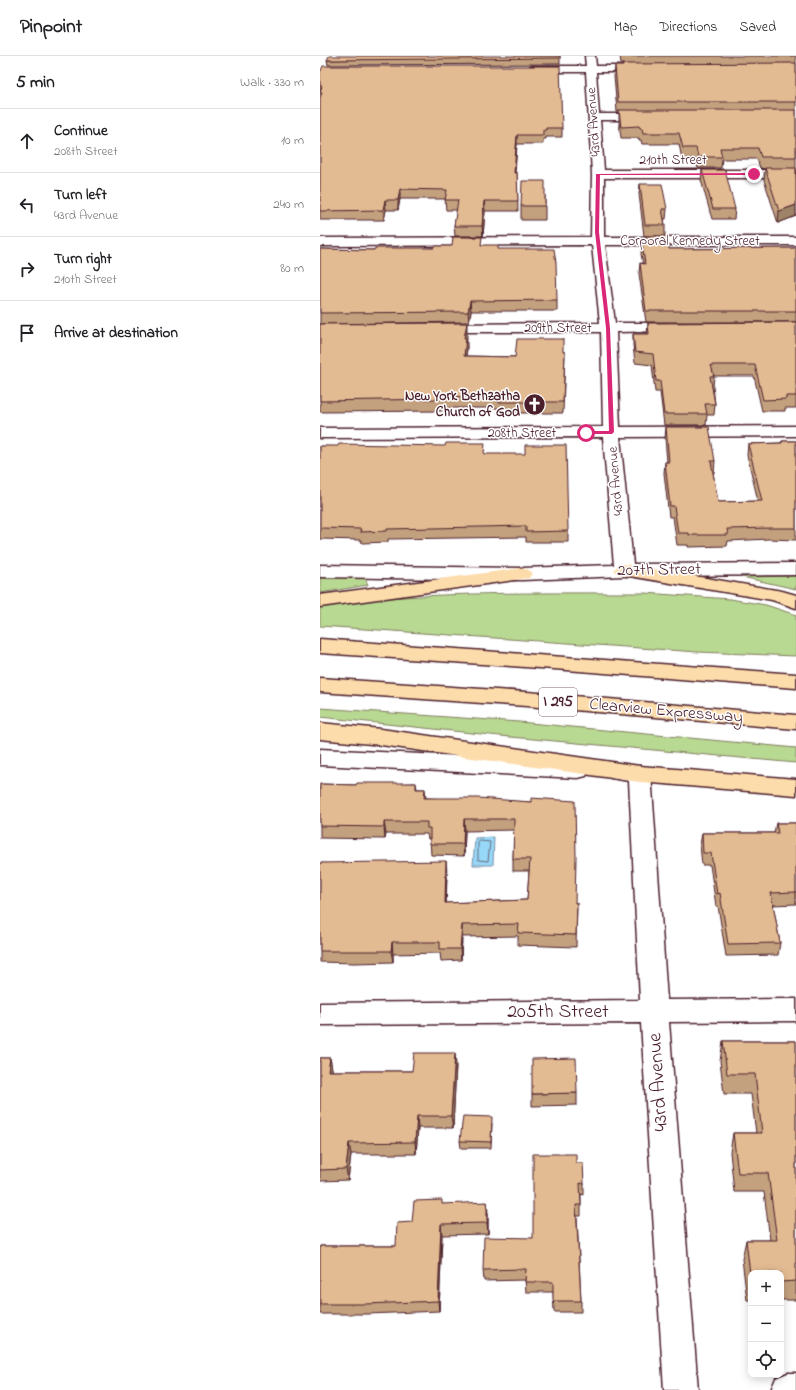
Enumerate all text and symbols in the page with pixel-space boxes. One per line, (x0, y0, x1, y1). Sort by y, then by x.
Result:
text: Pinpoint (20, 14, 82, 41)
text: Map (614, 17, 637, 38)
text: Directions (659, 17, 717, 38)
text: Saved (739, 17, 776, 38)
text: 5 min (16, 70, 55, 95)
text: Walk · 330 m (240, 73, 304, 92)
street label: 43rd Avenue (581, 86, 607, 157)
text: Continue (54, 120, 108, 142)
icon: ahead (16, 130, 38, 152)
text: 10 m (281, 131, 304, 150)
text: 208th Street (54, 142, 118, 161)
street label: 210th Street (639, 150, 707, 171)
route end (745, 165, 763, 183)
text: Turn left (54, 184, 107, 206)
icon: left (16, 194, 38, 216)
text: 240 m (273, 195, 304, 214)
text: 43rd Avenue (54, 206, 118, 225)
street label: Corporal Kennedy Street (620, 231, 760, 253)
text: Turn right (54, 248, 112, 270)
icon: right (16, 258, 38, 280)
text: 80 m (280, 259, 304, 278)
text: 210th Street (54, 270, 117, 289)
street label: 209th Street (524, 318, 592, 339)
icon: arrive (16, 322, 38, 344)
text: Arrive at destination (54, 322, 178, 344)
place label: New York Bethzatha Church of God (405, 386, 520, 423)
church icon: New York Bethzatha Church of God (522, 391, 548, 417)
street label: 208th Street (488, 423, 556, 444)
route start (577, 424, 595, 442)
street label: 43rd Avenue (602, 445, 629, 516)
street label: 207th Street (617, 557, 701, 583)
road number: I 295 (539, 688, 577, 716)
street label: Clearview Expressway (588, 692, 744, 731)
street label: 205th Street (507, 998, 609, 1027)
street label: 43rd Avenue (641, 1032, 677, 1132)
map controls (748, 1270, 784, 1378)
button: + (748, 1270, 784, 1306)
button: − (748, 1306, 784, 1342)
button: locate (748, 1342, 784, 1378)

